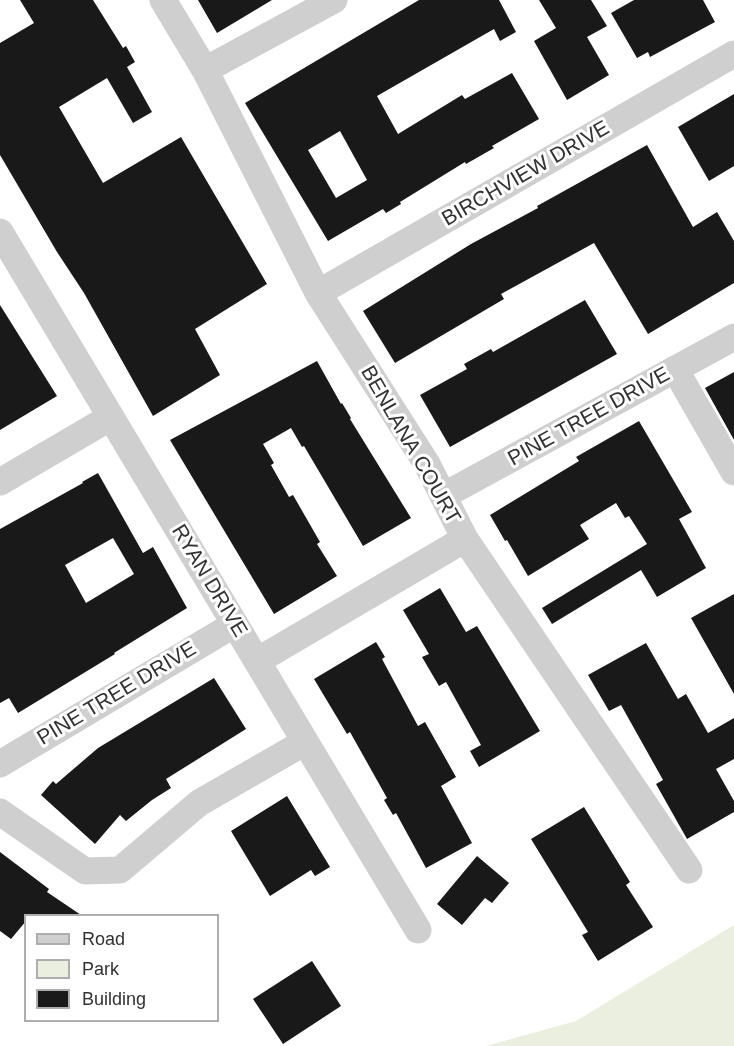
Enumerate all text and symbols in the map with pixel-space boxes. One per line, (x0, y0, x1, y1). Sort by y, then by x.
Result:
street label: BIRCHVIEW DRIVE (438, 116, 614, 232)
street label: BENLANA COURT (355, 362, 465, 528)
street label: PINE TREE DRIVE (504, 362, 674, 472)
street label: RYAN DRIVE (166, 520, 252, 642)
street label: PINE TREE DRIVE (33, 637, 201, 751)
legend (24, 914, 219, 1022)
text: Road (82, 929, 125, 949)
text: Park (82, 959, 119, 979)
text: Building (82, 989, 146, 1009)

